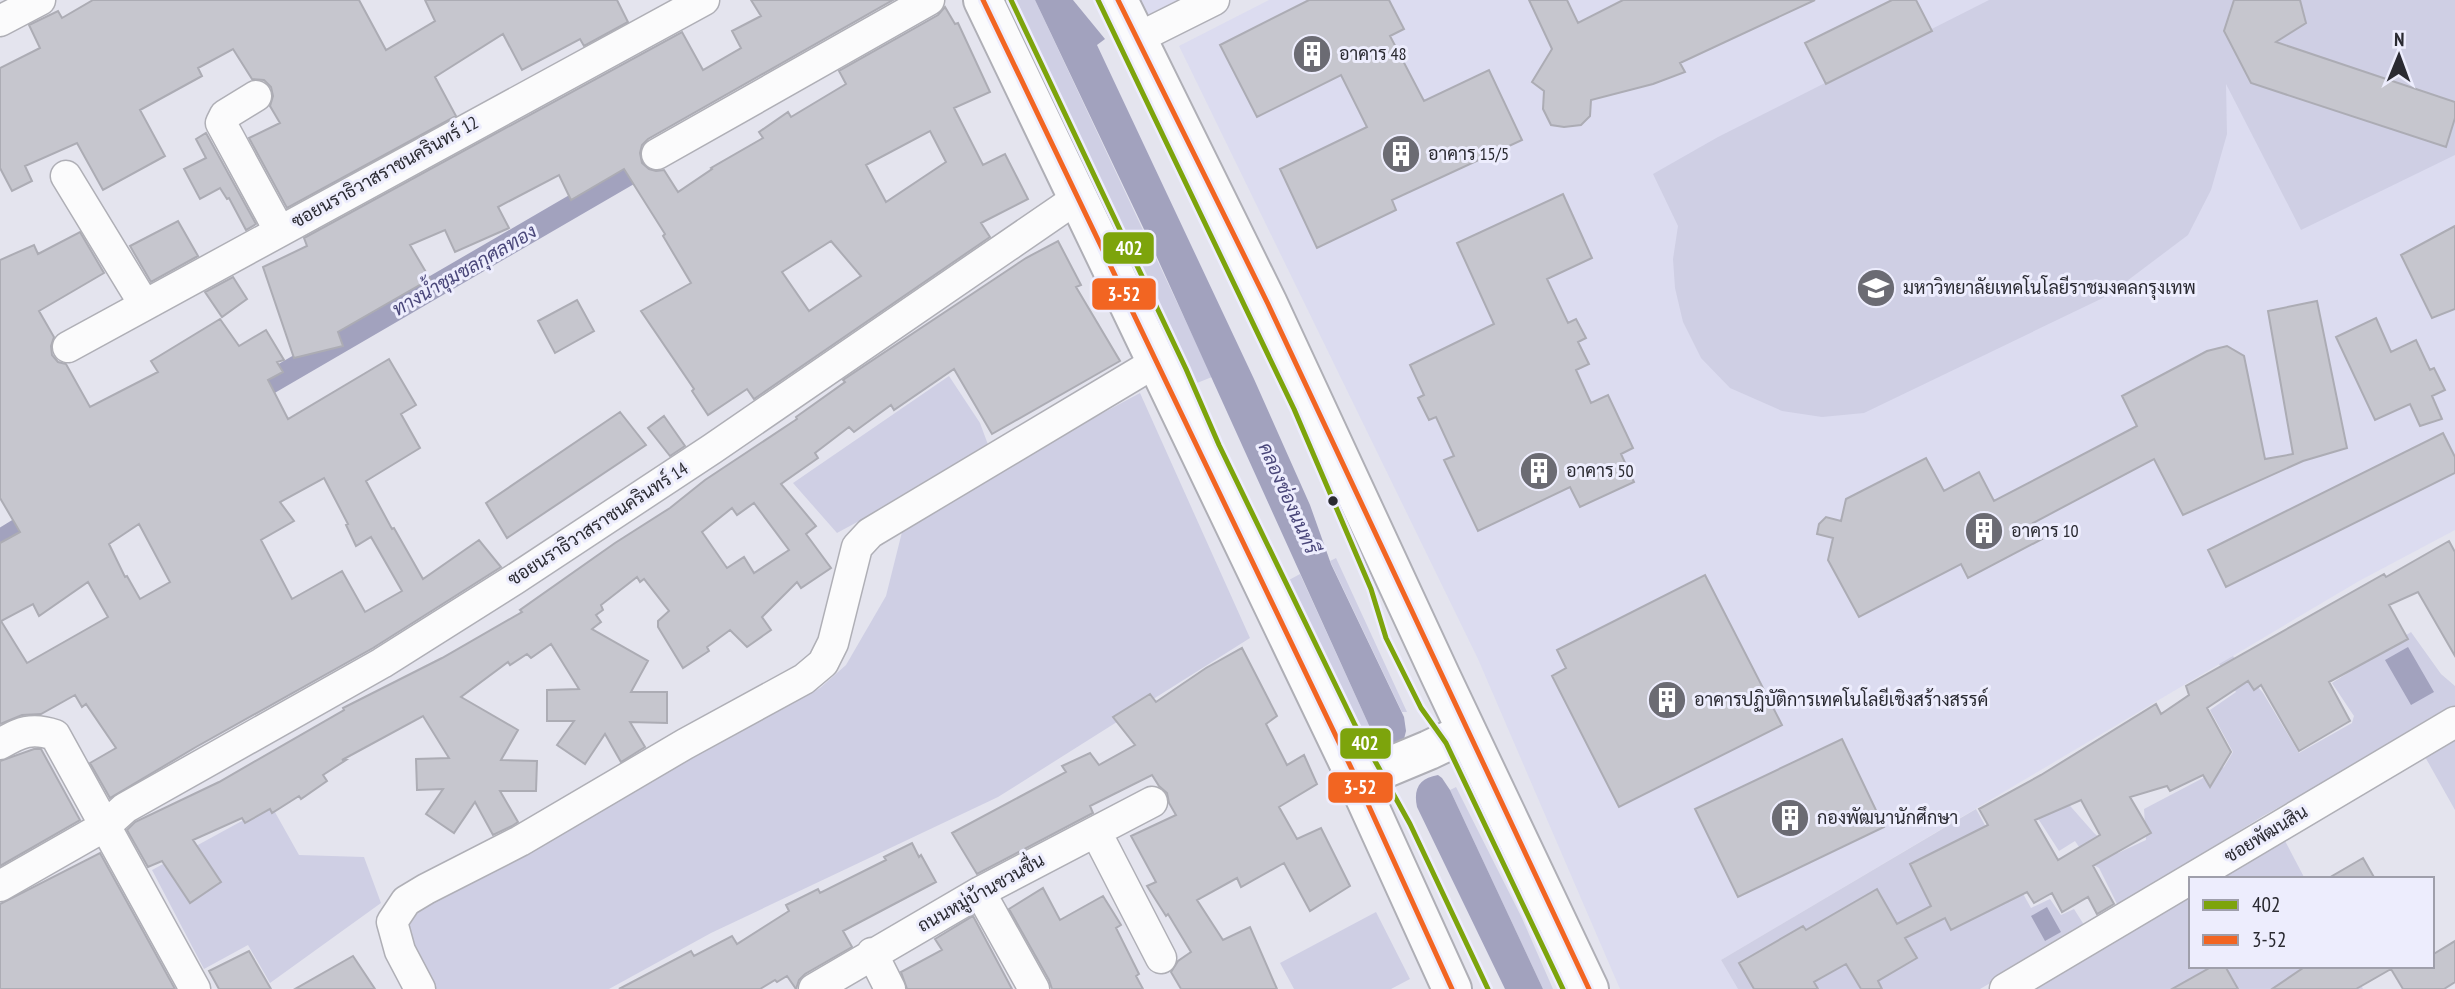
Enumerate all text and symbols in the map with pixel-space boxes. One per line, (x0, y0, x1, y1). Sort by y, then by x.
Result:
north arrow (2364, 21, 2434, 91)
text: N (2394, 27, 2405, 51)
building icon: อาคาร 48 (1291, 33, 1333, 75)
place label: อาคาร 48 (1339, 42, 1407, 65)
street label: ซอยนราธิวาสราชนครินทร์ 12 (287, 110, 482, 233)
building icon: อาคาร 15/5 (1380, 133, 1422, 175)
place label: อาคาร 15/5 (1428, 142, 1509, 165)
water label: ทางน้ำชุมชลกุศลทอง (386, 216, 541, 322)
line badge: 402 (1102, 231, 1155, 265)
text: 402 (1115, 236, 1143, 260)
school or university icon: มหาวิทยาลัยเทคโนโลยีราชมงคลกรุงเทพ (1855, 267, 1897, 309)
place label: มหาวิทยาลัยเทคโนโลยีราชมงคลกรุงเทพ (1903, 275, 2196, 300)
line badge: 3-52 (1091, 277, 1157, 311)
text: 3-52 (1108, 282, 1140, 306)
water label: คลองช่องนนทรี (1254, 439, 1325, 558)
building icon: อาคาร 50 (1518, 450, 1560, 492)
street label: ซอยนราธิวาสราชนครินทร์ 14 (503, 456, 692, 591)
place label: อาคาร 50 (1566, 459, 1634, 482)
unlabelled marker (1326, 494, 1340, 508)
building icon: อาคาร 10 (1963, 510, 2005, 552)
place label: อาคาร 10 (2011, 519, 2079, 542)
building icon: อาคารปฏิบัติการเทคโนโลยีเชิงสร้างสรรค์ (1646, 679, 1688, 721)
place label: อาคารปฏิบัติการเทคโนโลยีเชิงสร้างสรรค์ (1694, 687, 1988, 712)
line badge: 402 (1339, 727, 1392, 760)
text: 402 (1351, 731, 1379, 755)
line badge: 3-52 (1327, 771, 1394, 804)
text: 3-52 (1344, 775, 1376, 799)
building icon: กองพัฒนานักศึกษา (1769, 797, 1811, 839)
street label: ซอยพัฒนสิน (2220, 800, 2312, 867)
place label: กองพัฒนานักศึกษา (1817, 806, 1958, 829)
street label: ถนนหมู่บ้านชวนชื่น (911, 845, 1049, 939)
legend (2189, 877, 2434, 968)
text: 402 (2252, 891, 2280, 918)
text: 3-52 (2252, 926, 2286, 953)

